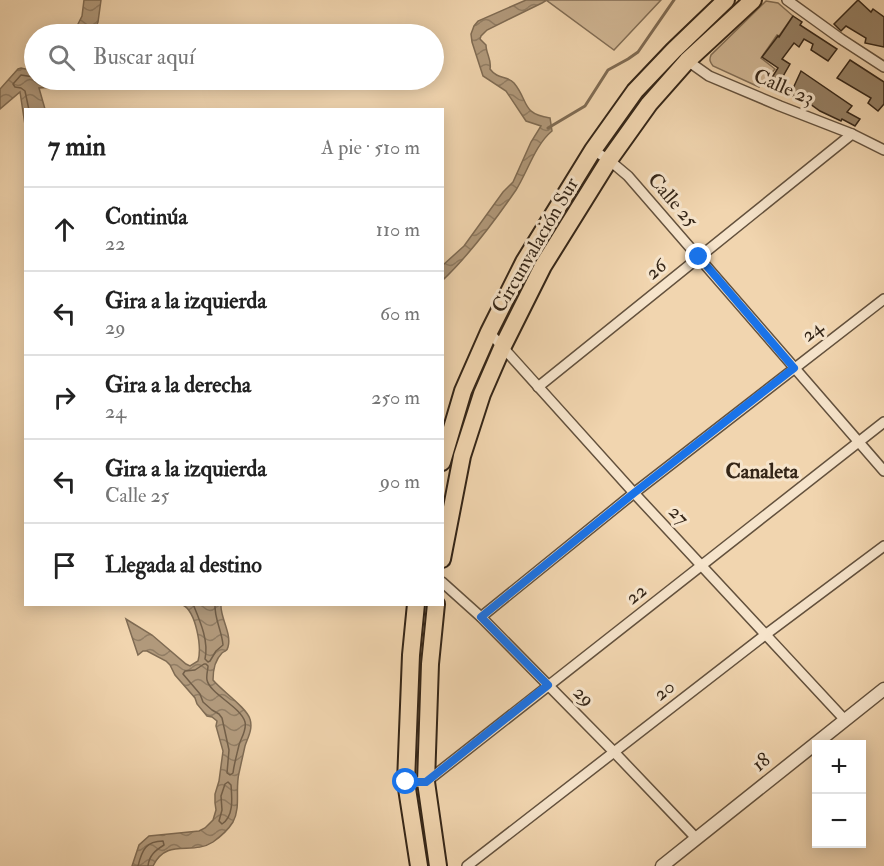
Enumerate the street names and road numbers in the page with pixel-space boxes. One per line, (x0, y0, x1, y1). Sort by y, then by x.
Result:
street label: Calle 23 (750, 63, 818, 111)
street label: Calle 25 (642, 167, 704, 233)
street label: Circunvalación Sur (486, 172, 584, 317)
street label: 26 (640, 252, 672, 285)
street label: 24 (796, 314, 829, 347)
street label: 27 (663, 499, 695, 531)
street label: 22 (620, 578, 652, 610)
street label: 20 (648, 674, 680, 706)
street label: 29 (568, 680, 600, 712)
street label: 18 (747, 747, 775, 777)

